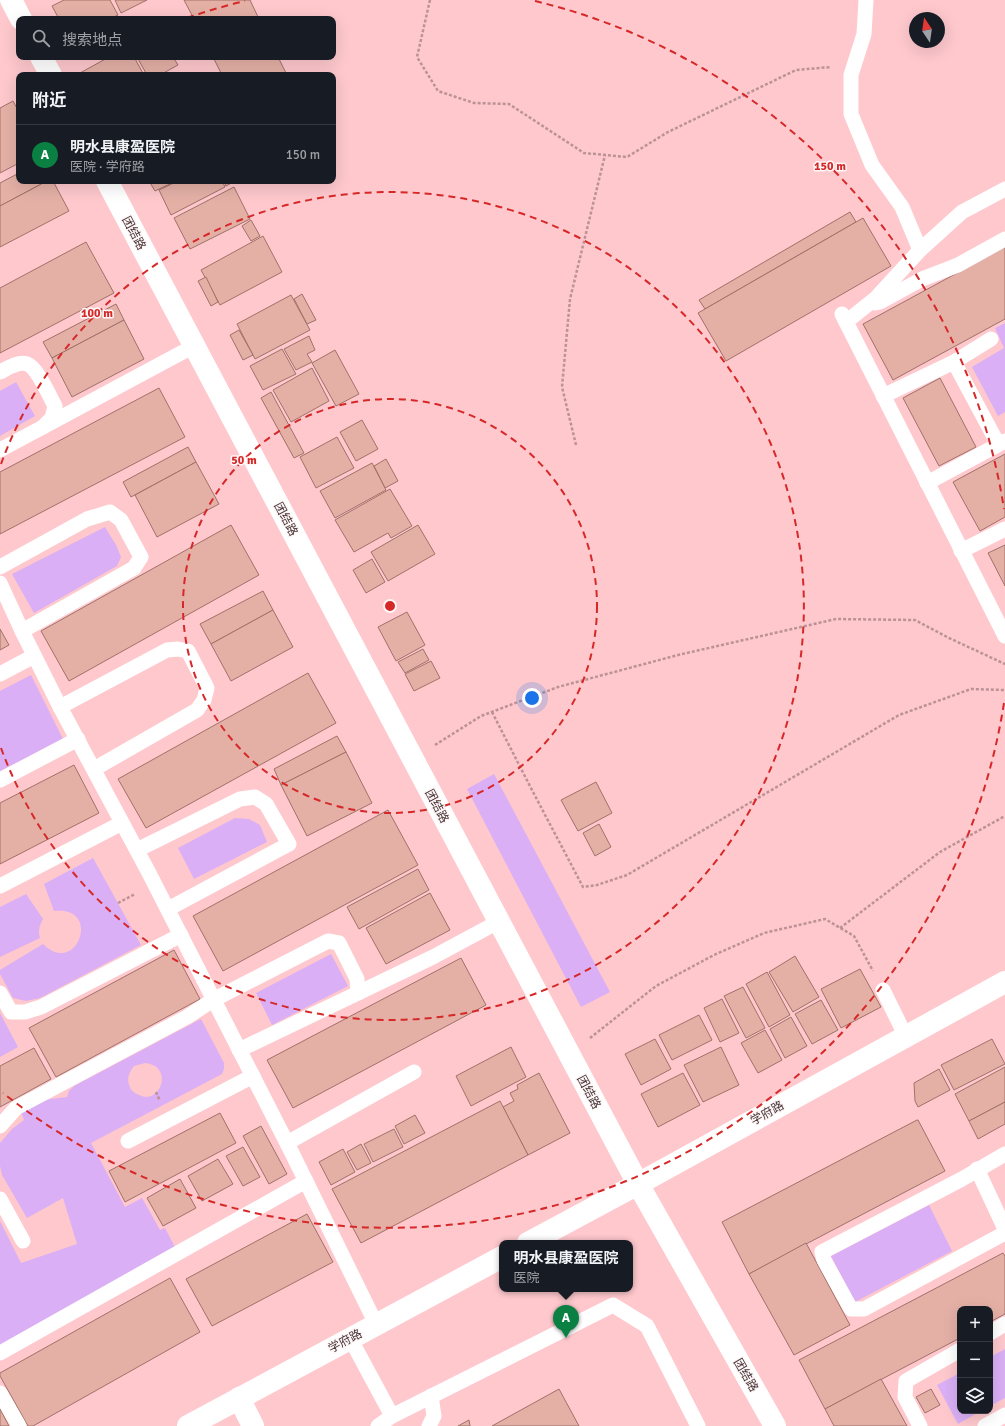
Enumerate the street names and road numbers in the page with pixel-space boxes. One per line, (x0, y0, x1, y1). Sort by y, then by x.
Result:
street label: 团结路 (118, 214, 149, 253)
street label: 团结路 (270, 500, 301, 539)
street label: 团结路 (421, 787, 452, 826)
street label: 团结路 (573, 1073, 604, 1112)
street label: 学府路 (748, 1098, 787, 1129)
street label: 学府路 (326, 1326, 365, 1357)
street label: 团结路 (730, 1356, 761, 1395)

